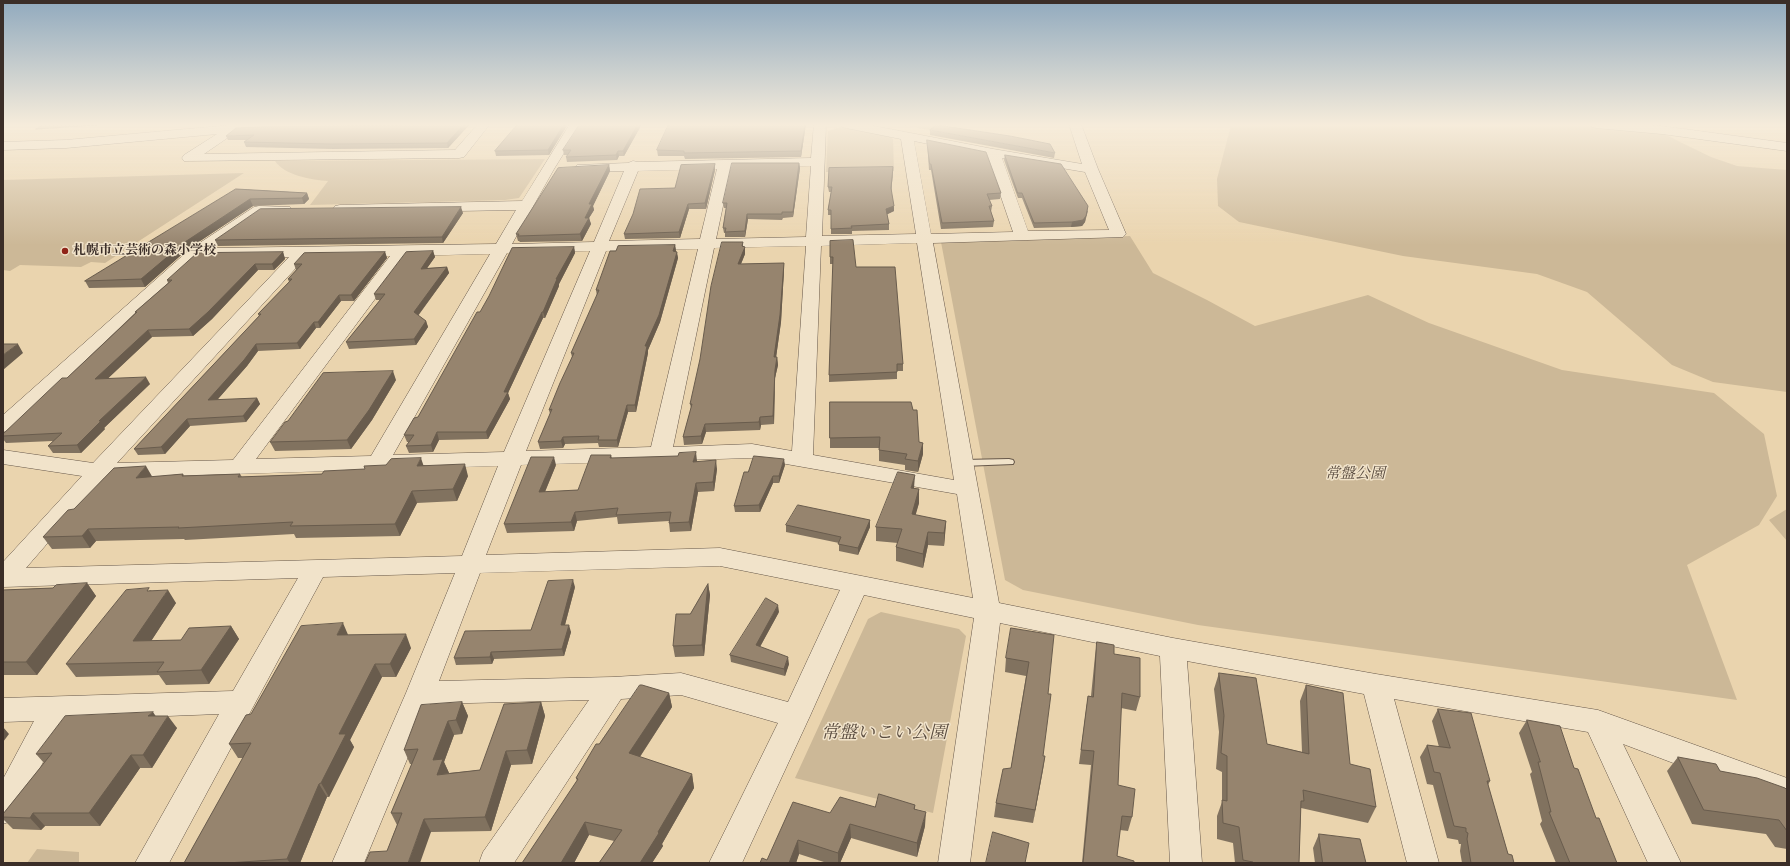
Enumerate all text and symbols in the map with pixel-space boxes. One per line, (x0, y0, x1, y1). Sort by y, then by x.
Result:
place label: 札幌市立芸術の森小学校 (73, 243, 216, 259)
marker: 札幌市立芸術の森小学校 (60, 246, 70, 256)
park label: 常盤公園 (1325, 466, 1385, 484)
park label: 常盤いこい公園 (821, 723, 947, 745)

